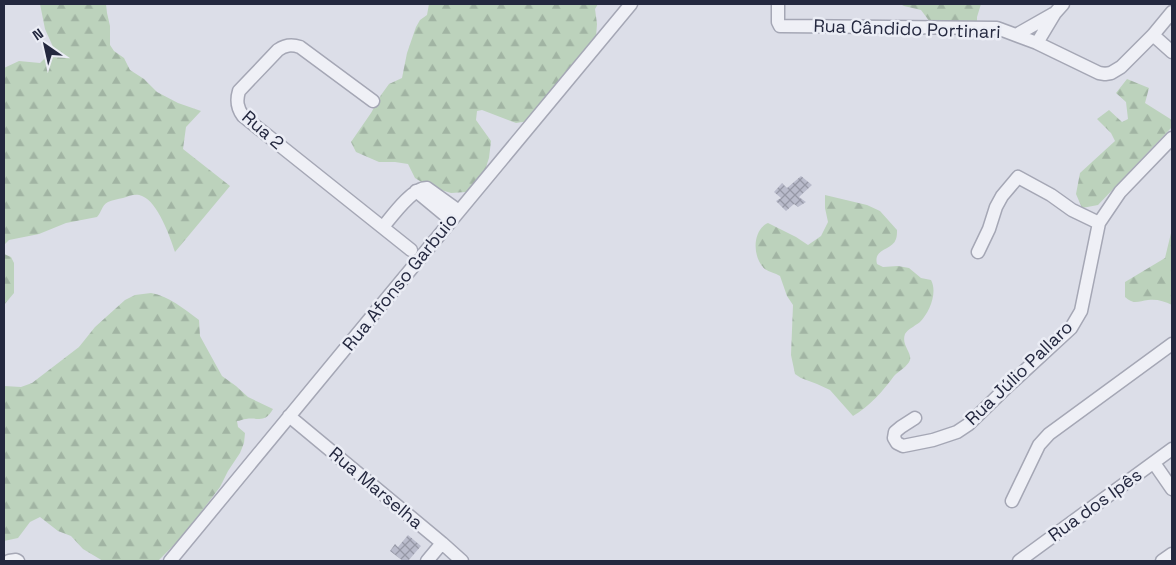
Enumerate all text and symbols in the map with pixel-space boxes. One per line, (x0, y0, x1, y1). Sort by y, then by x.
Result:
street label: Rua Cândido Portinari (813, 14, 1001, 43)
north arrow (20, 20, 70, 70)
text: N (29, 24, 47, 44)
street label: Rua 2 (238, 105, 289, 154)
street label: Rua Afonso Garbuio (337, 208, 462, 355)
street label: Rua Júlio Pallaro (960, 315, 1077, 430)
street label: Rua Marselha (325, 442, 428, 534)
street label: Rua dos Ipês (1043, 463, 1146, 546)

